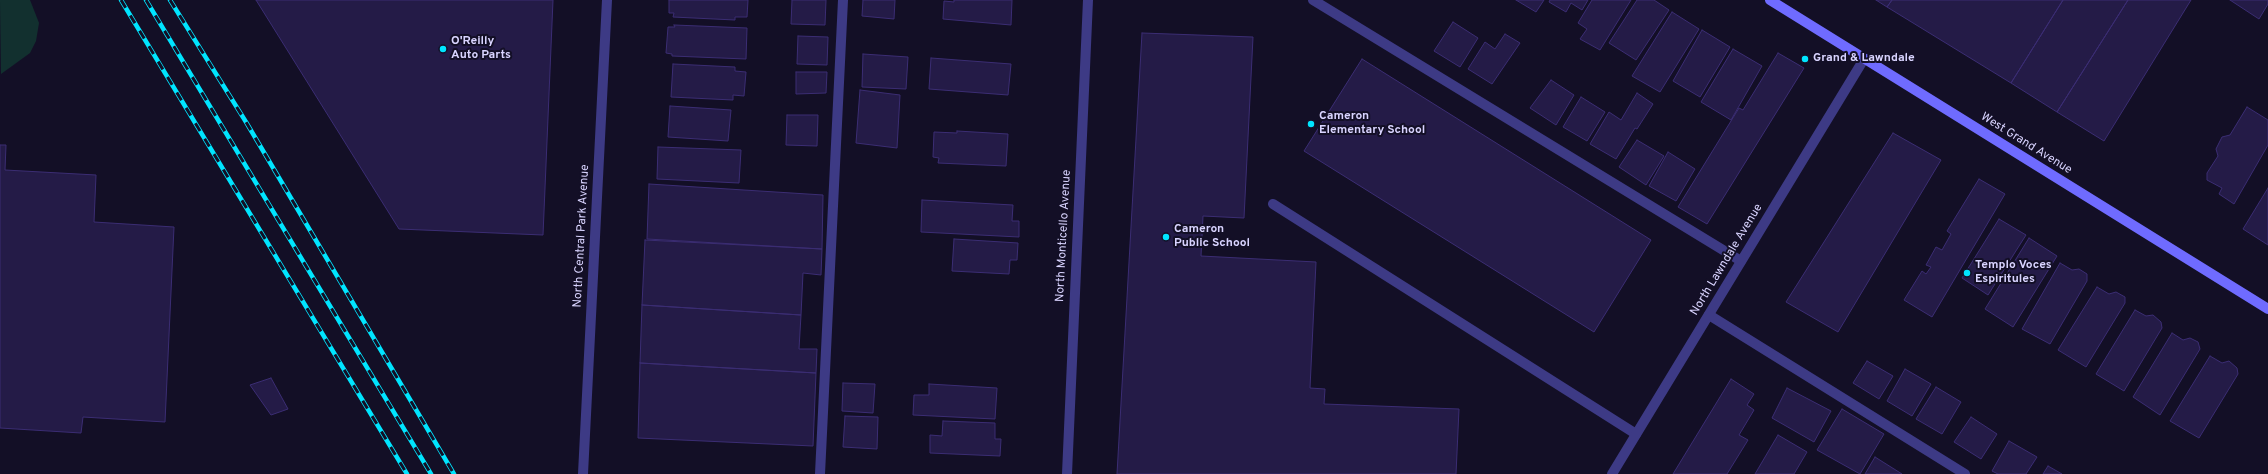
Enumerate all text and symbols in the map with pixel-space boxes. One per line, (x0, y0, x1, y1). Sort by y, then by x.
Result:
place label: O'Reilly Auto Parts (451, 35, 511, 63)
marker: O'Reilly Auto Parts (438, 44, 448, 54)
place label: Grand & Lawndale (1813, 52, 1915, 66)
marker: Grand & Lawndale (1800, 54, 1810, 64)
place label: Cameron Elementary School (1319, 110, 1425, 138)
street label: West Grand Avenue (1978, 110, 2074, 178)
marker: Cameron Elementary School (1306, 119, 1316, 129)
street label: North Central Park Avenue (571, 164, 593, 308)
street label: North Monticello Avenue (1053, 169, 1075, 303)
street label: North Lawndale Avenue (1688, 201, 1766, 319)
place label: Cameron Public School (1174, 223, 1250, 251)
marker: Cameron Public School (1161, 232, 1171, 242)
place label: Templo Voces Espiritules (1975, 259, 2052, 287)
marker: Templo Voces Espiritules (1962, 268, 1972, 278)

